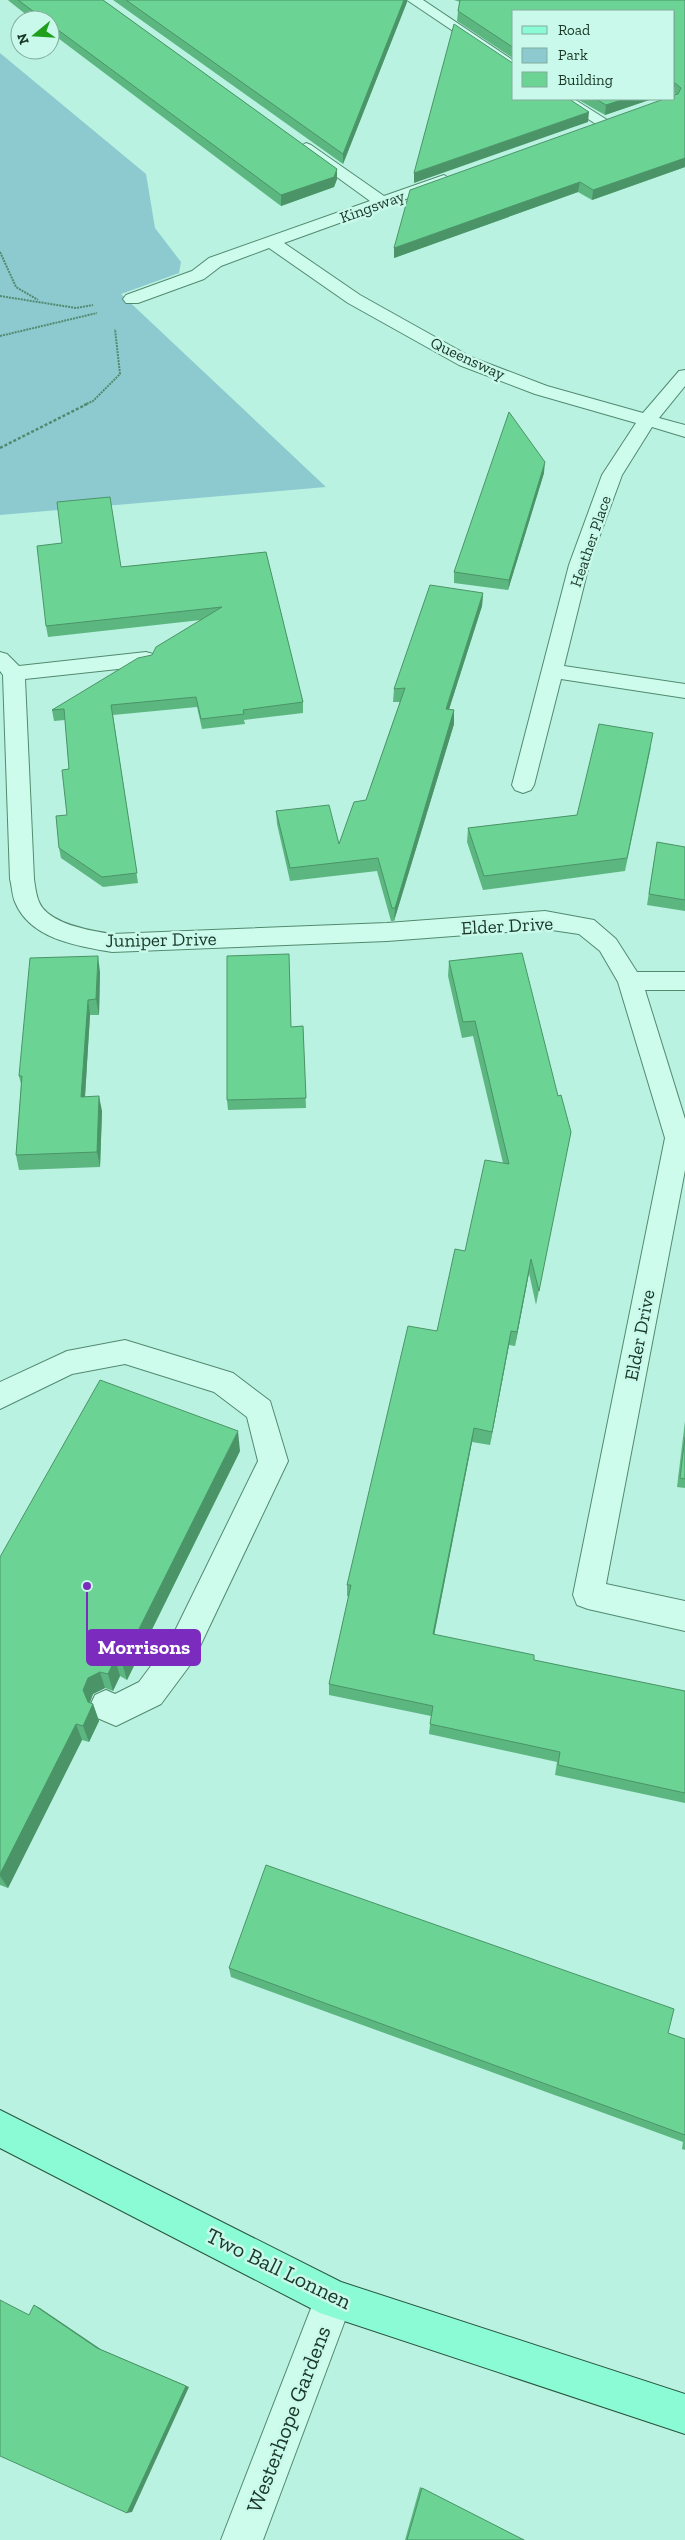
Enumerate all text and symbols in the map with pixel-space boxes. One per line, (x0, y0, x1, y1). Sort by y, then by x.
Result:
north arrow (10, 10, 60, 60)
legend (512, 10, 675, 100)
text: Road (558, 21, 591, 39)
text: N (13, 31, 33, 47)
text: Park (558, 46, 588, 64)
text: Building (558, 71, 613, 89)
street label: Kingsway (337, 186, 408, 227)
street label: Queensway (428, 333, 509, 384)
street label: Heather Place (566, 493, 615, 589)
street label: Elder Drive (460, 912, 554, 939)
street label: Juniper Drive (105, 927, 217, 952)
street label: Elder Drive (619, 1288, 660, 1383)
callout: Morrisons (87, 1630, 200, 1665)
text: Morrisons (98, 1635, 190, 1659)
street label: Two Ball Lonnen (202, 2222, 356, 2315)
street label: Westerhope Gardens (240, 2322, 337, 2516)

